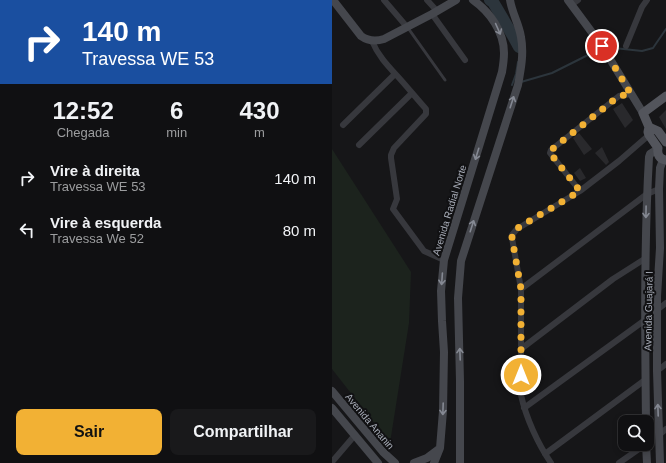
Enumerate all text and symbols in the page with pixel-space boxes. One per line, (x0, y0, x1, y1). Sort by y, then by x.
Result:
icon: right (16, 16, 68, 68)
text: 140 m (82, 16, 161, 47)
one-way arrow (495, 23, 502, 35)
pin (585, 29, 619, 63)
icon: arrive (591, 35, 613, 57)
text: Travessa WE 53 (82, 49, 214, 69)
one-way arrow (509, 96, 516, 109)
text: 12:52 (52, 97, 114, 124)
text: 6 (170, 97, 183, 124)
text: 430 (240, 97, 280, 124)
text: Chegada (57, 125, 109, 140)
text: min (166, 125, 187, 140)
text: m (254, 125, 265, 140)
one-way arrow (473, 148, 480, 161)
text: Vire à direita (50, 162, 140, 179)
street label: Avenida Radial Norte (430, 163, 469, 257)
icon: right (16, 167, 38, 189)
text: 140 m (274, 170, 316, 187)
text: Travessa WE 53 (50, 179, 146, 194)
one-way arrow (643, 205, 650, 218)
text: Vire à esquerda (50, 214, 161, 231)
icon: left (16, 219, 38, 241)
one-way arrow (469, 220, 477, 232)
text: 80 m (283, 222, 316, 239)
text: Travessa We 52 (50, 231, 144, 246)
street label: Avenida Guajará I (642, 271, 655, 351)
one-way arrow (439, 272, 446, 285)
one-way arrow (456, 348, 463, 361)
position arrow (500, 354, 542, 396)
street label: Avenida Ananin (343, 391, 396, 451)
one-way arrow (439, 402, 447, 415)
one-way arrow (654, 404, 662, 417)
button: Sair (16, 409, 162, 455)
button: Compartilhar (170, 409, 316, 455)
map controls (618, 415, 654, 451)
button: search (618, 415, 654, 451)

